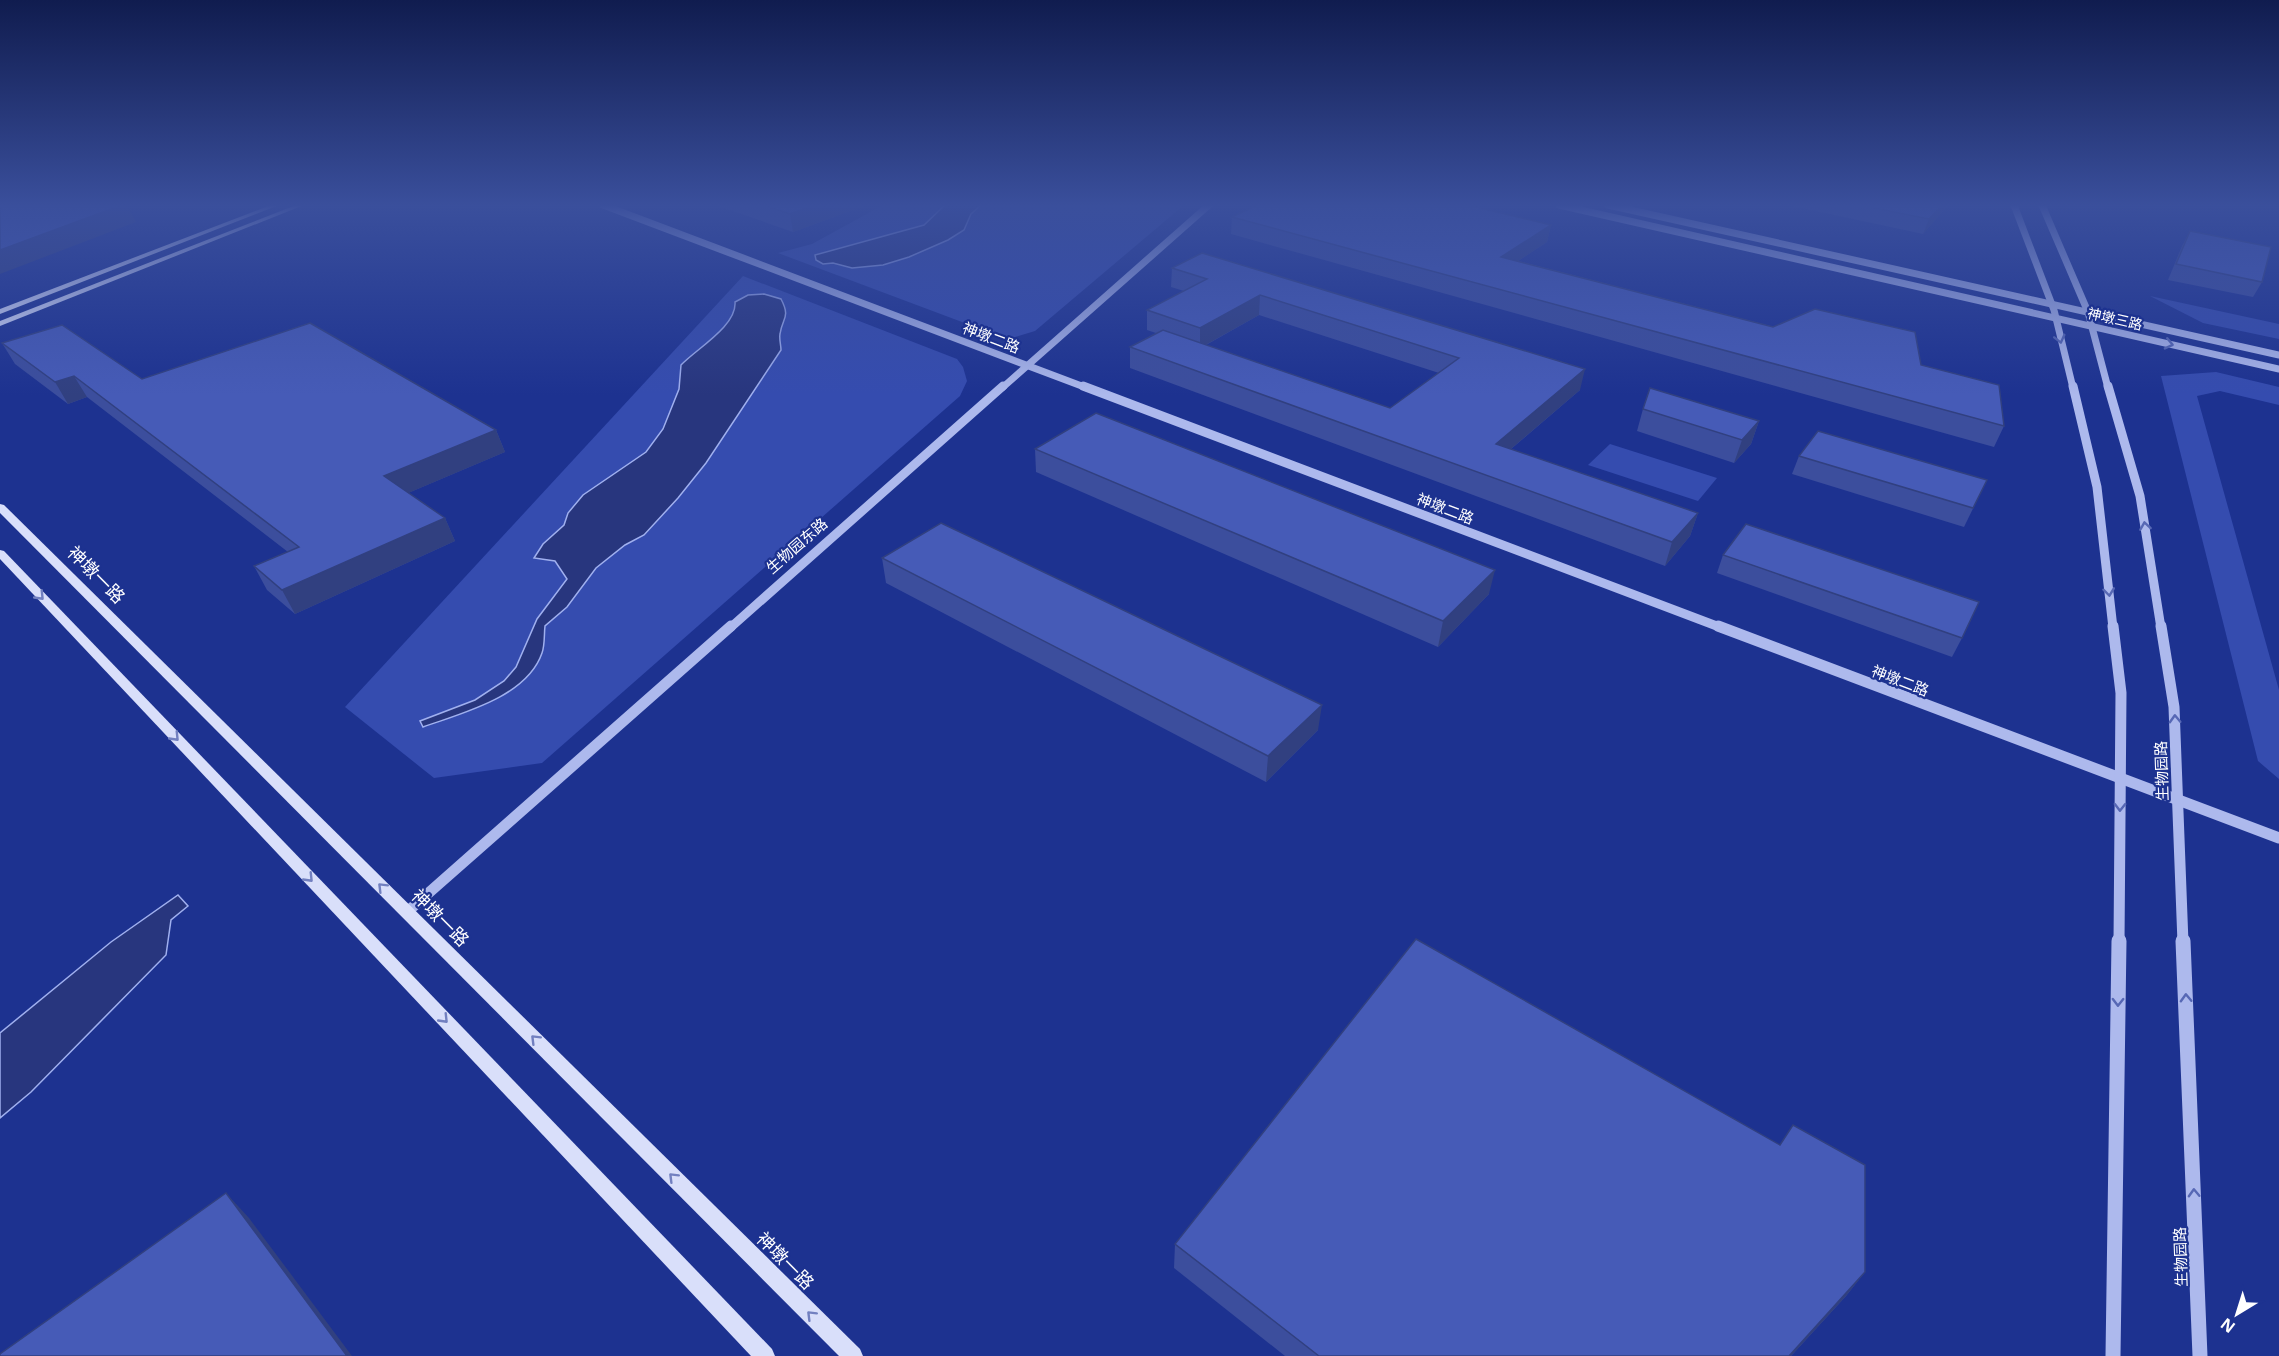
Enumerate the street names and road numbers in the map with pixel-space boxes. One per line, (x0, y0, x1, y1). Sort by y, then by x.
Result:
street label: 神墩三路 (2086, 303, 2145, 334)
street label: 神墩二路 (960, 317, 1023, 357)
street label: 神墩二路 (1414, 488, 1477, 528)
street label: 生物园东路 (761, 513, 831, 577)
street label: 神墩一路 (63, 540, 131, 608)
street label: 神墩二路 (1869, 660, 1932, 700)
street label: 生物园路 (2150, 741, 2172, 801)
street label: 神墩一路 (407, 883, 475, 951)
street label: 神墩一路 (752, 1226, 820, 1294)
street label: 生物园路 (2169, 1227, 2191, 1287)

